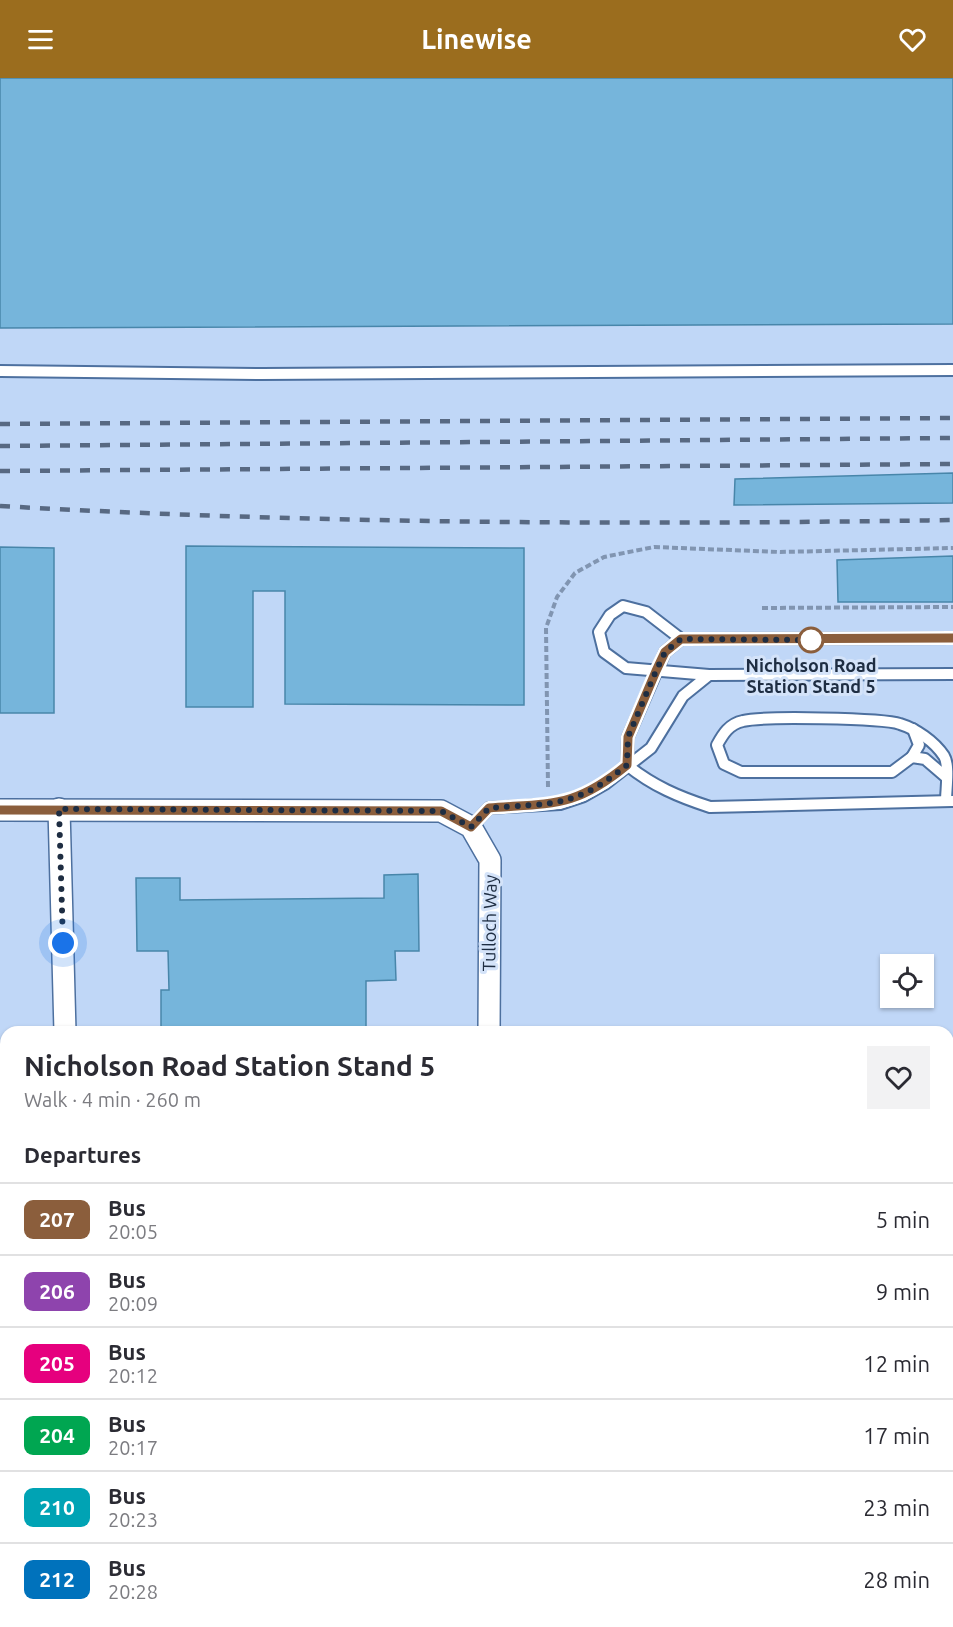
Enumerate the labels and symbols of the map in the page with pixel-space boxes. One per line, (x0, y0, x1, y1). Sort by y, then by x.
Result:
marker: Nicholson Road Station Stand 5 (798, 627, 824, 653)
place label: Nicholson Road Station Stand 5 (745, 655, 877, 696)
street label: Tulloch Way (478, 874, 500, 972)
your location (48, 928, 78, 958)

